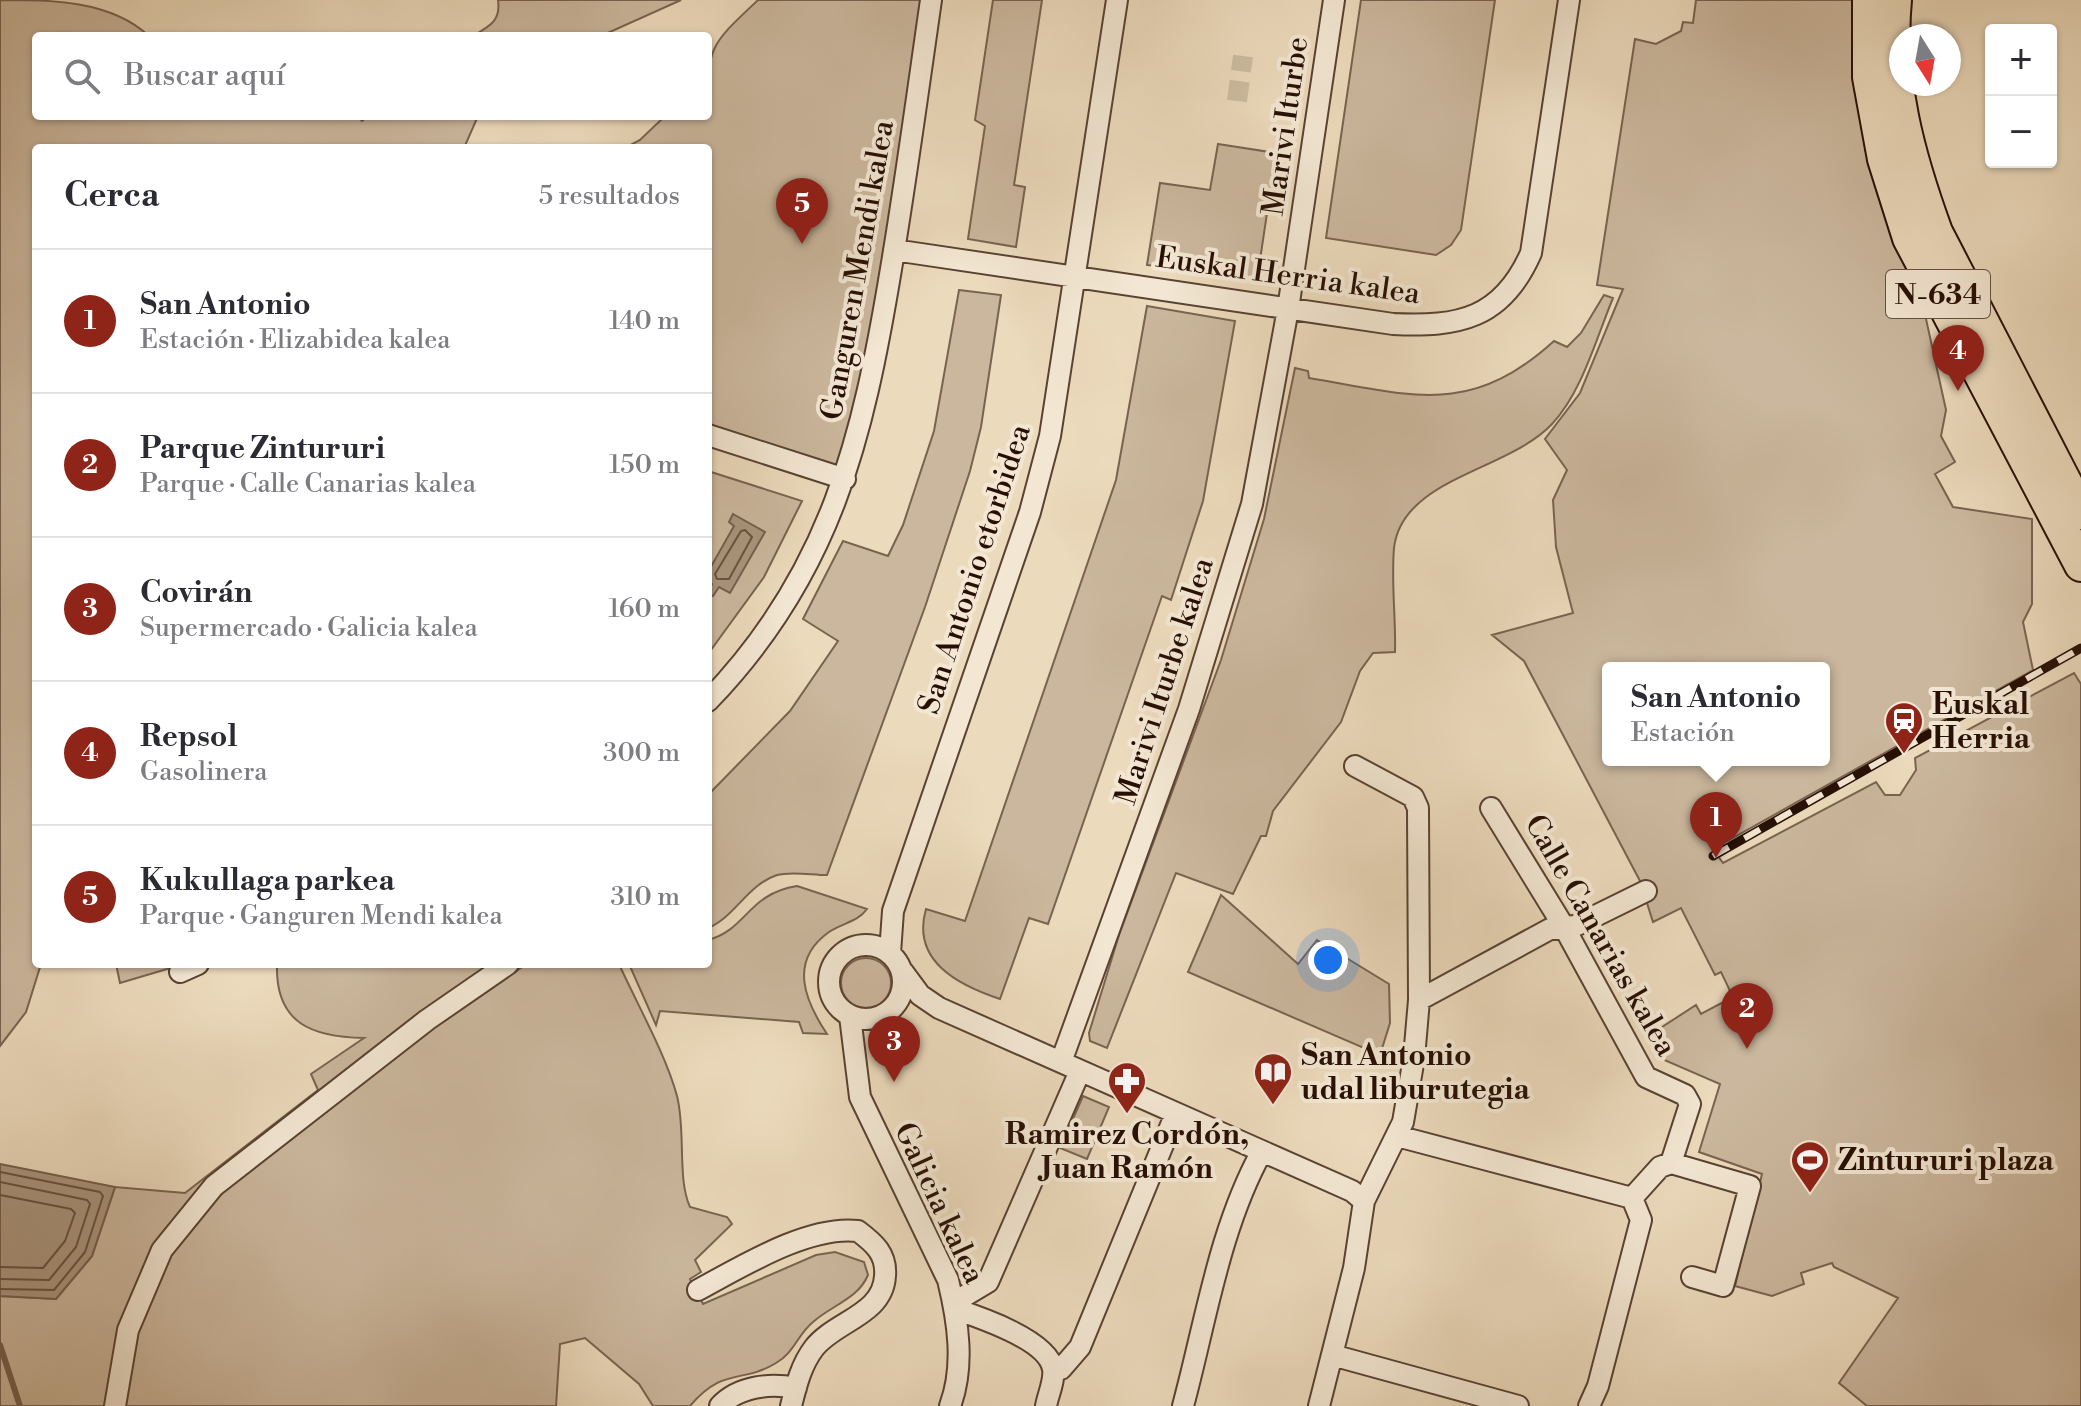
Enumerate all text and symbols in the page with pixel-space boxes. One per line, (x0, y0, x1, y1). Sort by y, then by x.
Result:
north arrow (1889, 24, 1961, 96)
map controls (1985, 24, 2057, 168)
button: + (1985, 24, 2057, 96)
search box (32, 32, 712, 120)
street label: Marivi Iturbe (1255, 34, 1317, 218)
icon: search (60, 54, 104, 98)
text: Buscar aquí (124, 57, 286, 95)
button: − (1985, 96, 2057, 168)
street label: Ganguren Mendi kalea (813, 117, 903, 423)
text: Cerca (64, 175, 159, 217)
pin: 5 (776, 178, 828, 244)
text: 5 resultados (539, 180, 680, 212)
street label: Euskal Herria kalea (1153, 239, 1423, 313)
road number: N-634 (1886, 270, 1990, 318)
text: San Antonio (140, 286, 311, 324)
text: 1 (84, 305, 96, 337)
text: 140 m (609, 305, 680, 337)
text: Estación · Elizabidea kalea (140, 324, 450, 356)
pin: 4 (1932, 325, 1984, 391)
street label: San Antonio etorbidea (910, 419, 1040, 719)
text: Parque Zintururi (140, 430, 385, 468)
text: 2 (82, 449, 98, 481)
text: 150 m (609, 449, 680, 481)
text: Parque · Calle Canarias kalea (140, 468, 476, 500)
street label: Marivi Iturbe kalea (1107, 552, 1223, 810)
text: Covirán (140, 574, 252, 612)
text: 3 (82, 593, 98, 625)
text: 160 m (609, 593, 680, 625)
text: Supermercado · Galicia kalea (140, 612, 478, 644)
popup (1602, 662, 1830, 766)
text: San Antonio (1631, 679, 1801, 717)
place label: Euskal Herria (1932, 686, 2031, 758)
station icon: Euskal Herria (1883, 700, 1925, 755)
text: Estación (1631, 717, 1735, 749)
text: Repsol (140, 718, 237, 756)
text: 4 (81, 737, 99, 769)
text: 300 m (603, 737, 680, 769)
text: Gasolinera (140, 756, 268, 788)
pin: 1 (1690, 792, 1742, 858)
street label: Calle Canarias kalea (1516, 808, 1685, 1064)
text: Kukullaga parkea (140, 862, 395, 900)
text: 5 (82, 881, 98, 913)
text: 310 m (611, 881, 680, 913)
text: Parque · Ganguren Mendi kalea (140, 900, 503, 932)
your location (1308, 940, 1348, 980)
pin: 2 (1721, 983, 1773, 1049)
pin: 3 (868, 1016, 920, 1082)
place label: San Antonio udal liburutegia (1301, 1037, 1530, 1109)
library icon: San Antonio udal liburutegia (1252, 1051, 1294, 1106)
pharmacy icon: Ramirez Cordón, Juan Ramón (1106, 1060, 1148, 1115)
place label: Ramirez Cordón, Juan Ramón (1005, 1116, 1249, 1188)
street label: Galicia kalea (885, 1117, 993, 1291)
sports icon: Zintururi plaza (1789, 1139, 1831, 1194)
place label: Zintururi plaza (1838, 1142, 2054, 1180)

